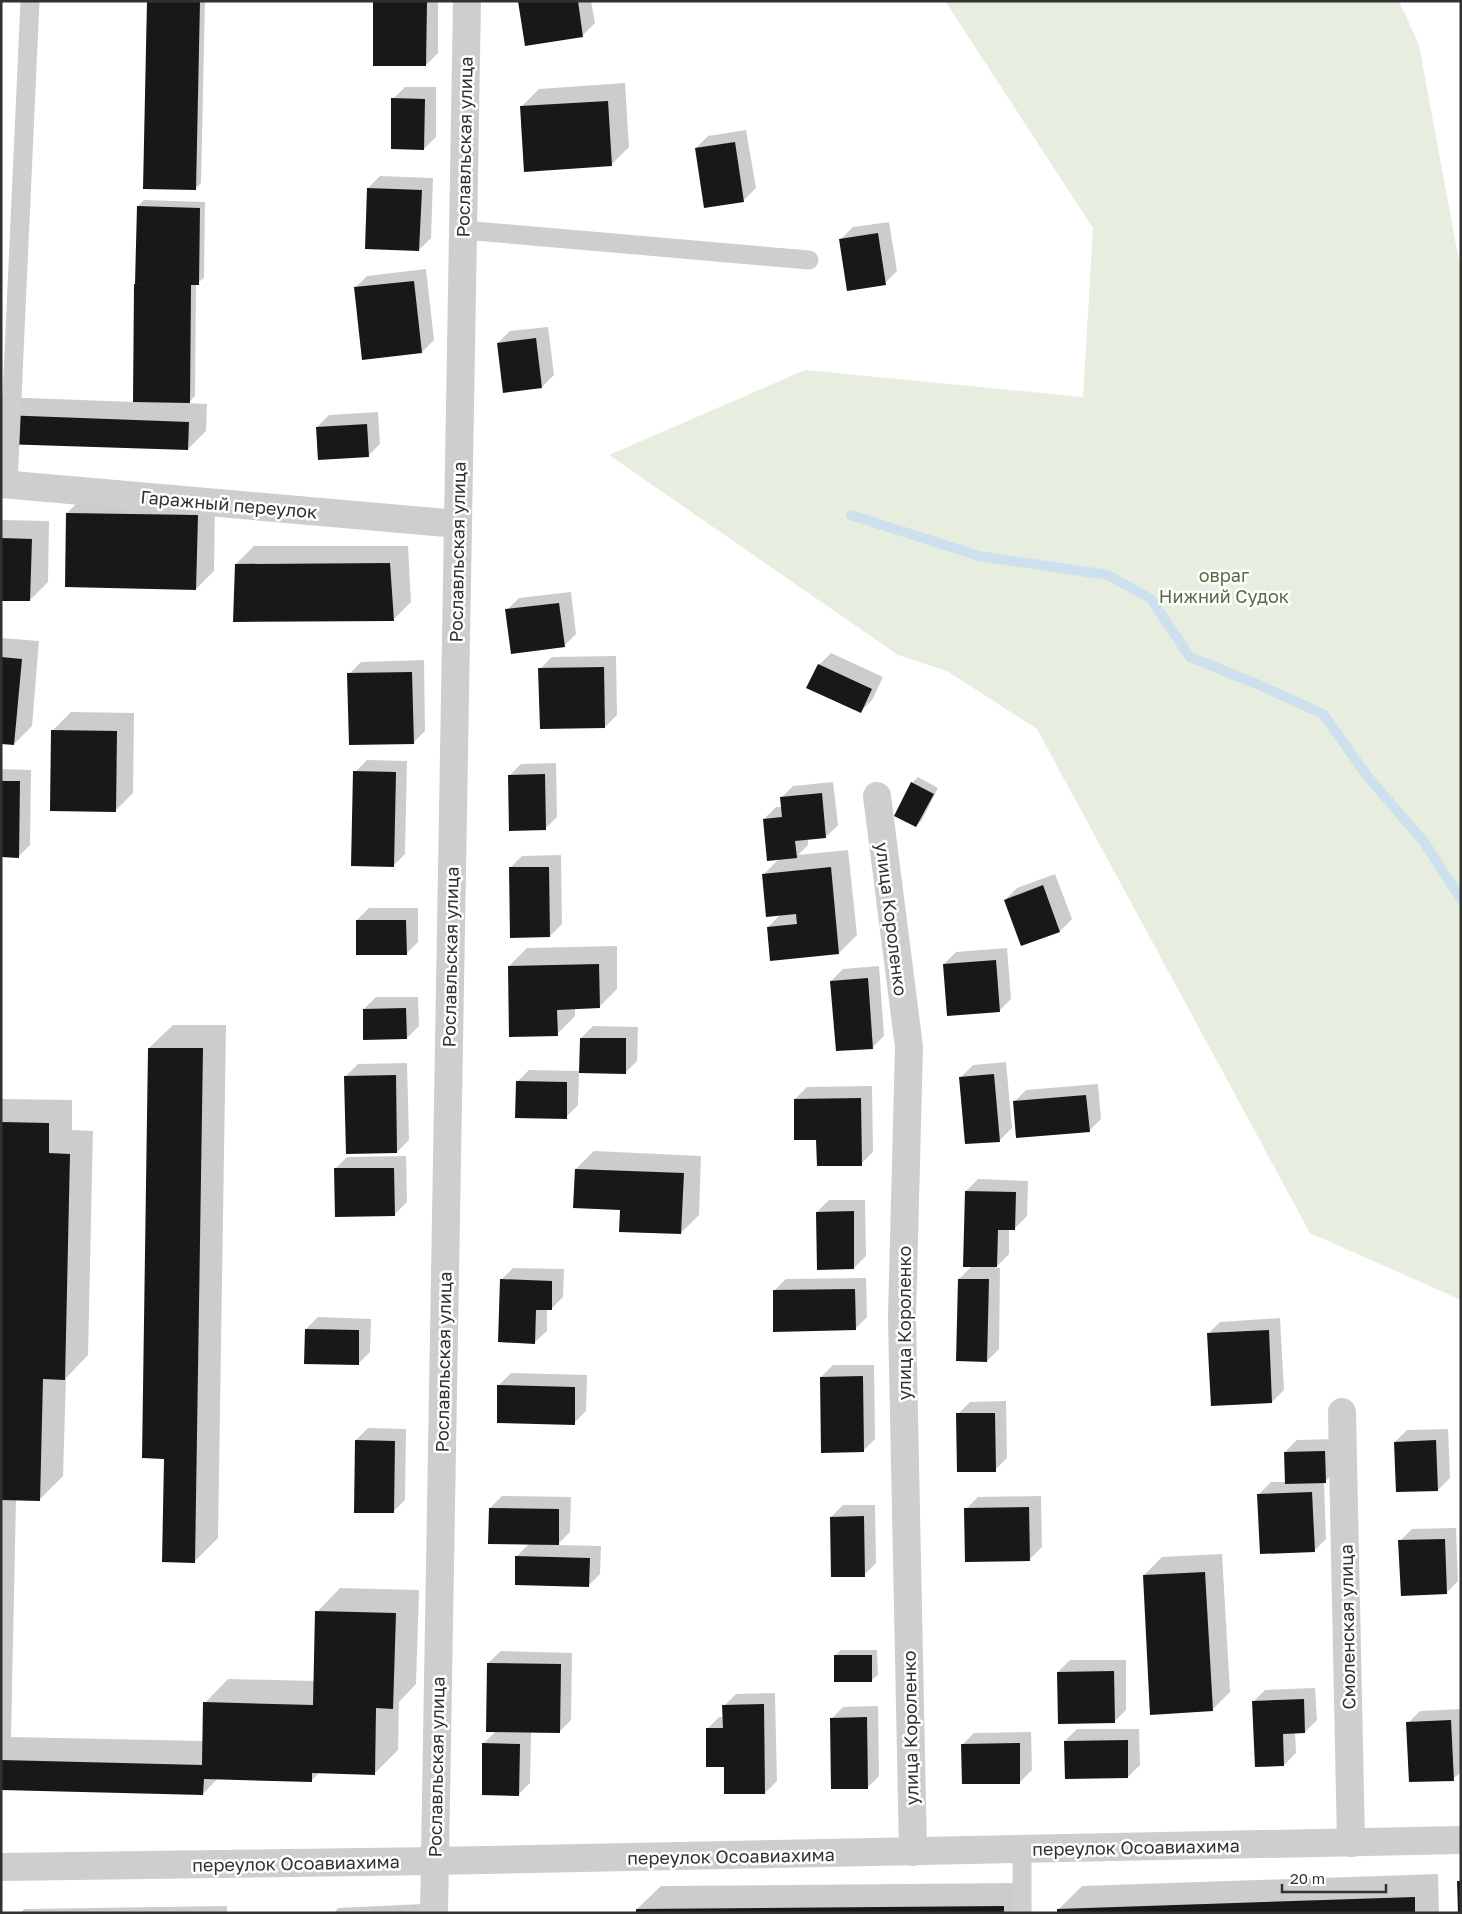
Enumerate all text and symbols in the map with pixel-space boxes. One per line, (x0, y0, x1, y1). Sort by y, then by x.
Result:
street label: Рославльская улица (451, 56, 477, 238)
street label: Рославльская улица (444, 461, 470, 643)
street label: Гаражный переулок (140, 485, 318, 523)
park label: овраг Нижний Судок (1159, 564, 1289, 607)
street label: улица Короленко (872, 841, 912, 997)
street label: Рославльская улица (437, 866, 463, 1048)
street label: улица Короленко (893, 1246, 915, 1400)
street label: Рославльская улица (430, 1271, 456, 1453)
street label: Смоленская улица (1335, 1544, 1359, 1710)
street label: улица Короленко (898, 1650, 922, 1806)
street label: Рославльская улица (423, 1676, 449, 1858)
street label: переулок Осоавиахима (1032, 1834, 1240, 1860)
street label: переулок Осоавиахима (627, 1843, 835, 1869)
street label: переулок Осоавиахима (192, 1850, 400, 1876)
scale bar (1282, 1862, 1386, 1894)
text: 20 m (1290, 1869, 1325, 1887)

